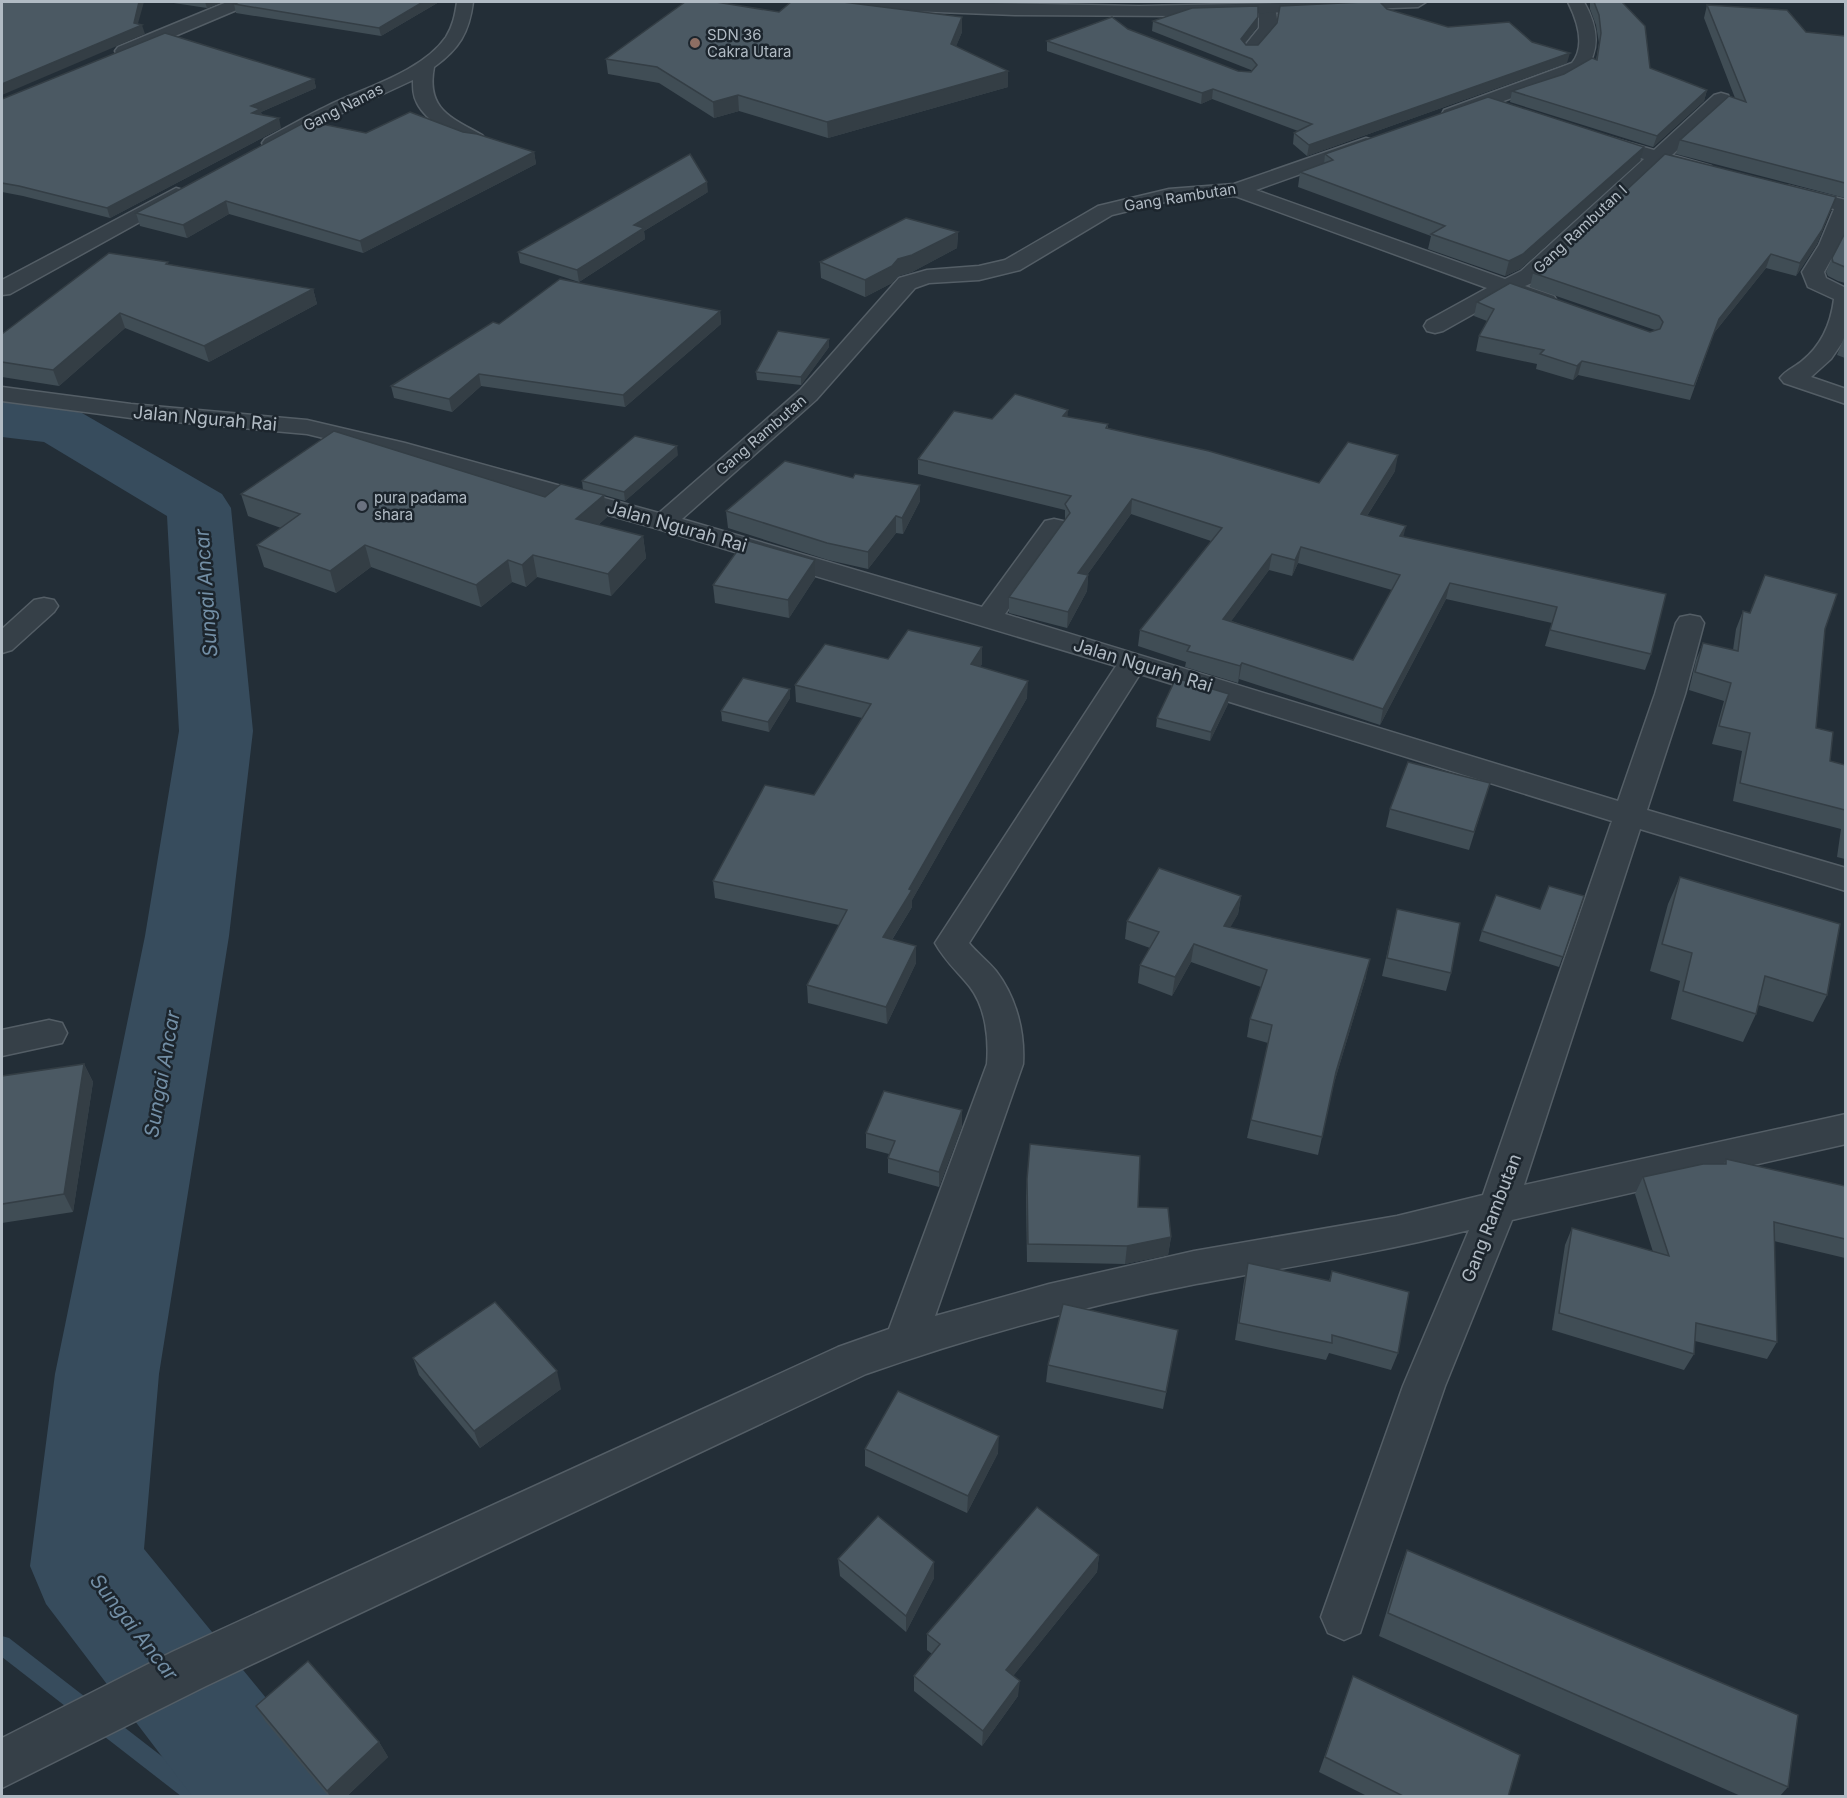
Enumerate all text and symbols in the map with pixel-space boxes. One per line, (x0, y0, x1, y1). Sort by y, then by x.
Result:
place label: SDN 36 Cakra Utara (707, 25, 792, 61)
marker: SDN 36 Cakra Utara (688, 36, 702, 50)
street label: Gang Nanas (300, 79, 386, 135)
street label: Gang Rambutan (1123, 179, 1237, 215)
street label: Gang Rambutan I (1529, 181, 1631, 277)
street label: Gang Rambutan (712, 391, 810, 479)
street label: Jalan Ngurah Rai (132, 401, 278, 435)
place label: pura padama shara (374, 488, 467, 524)
street label: Jalan Ngurah Rai (605, 496, 749, 556)
marker: pura padama shara (355, 499, 369, 513)
water label: Sungai Ancar (190, 528, 222, 658)
street label: Jalan Ngurah Rai (1071, 634, 1215, 696)
water label: Sungai Ancar (139, 1008, 185, 1139)
street label: Gang Rambutan (1457, 1151, 1525, 1285)
water label: Sungai Ancar (85, 1569, 183, 1685)

